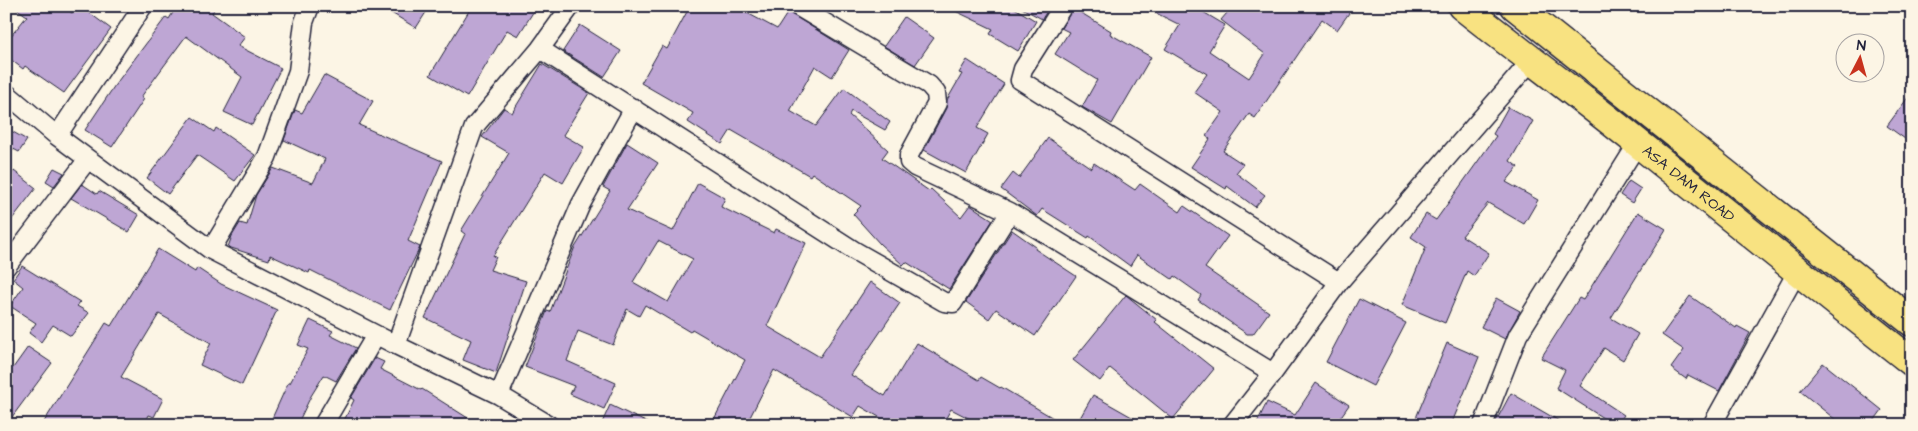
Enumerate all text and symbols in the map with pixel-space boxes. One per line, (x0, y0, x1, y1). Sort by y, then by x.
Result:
north arrow (1836, 32, 1886, 82)
text: N (1856, 36, 1867, 56)
street label: ASA DAM ROAD (1638, 141, 1739, 228)

